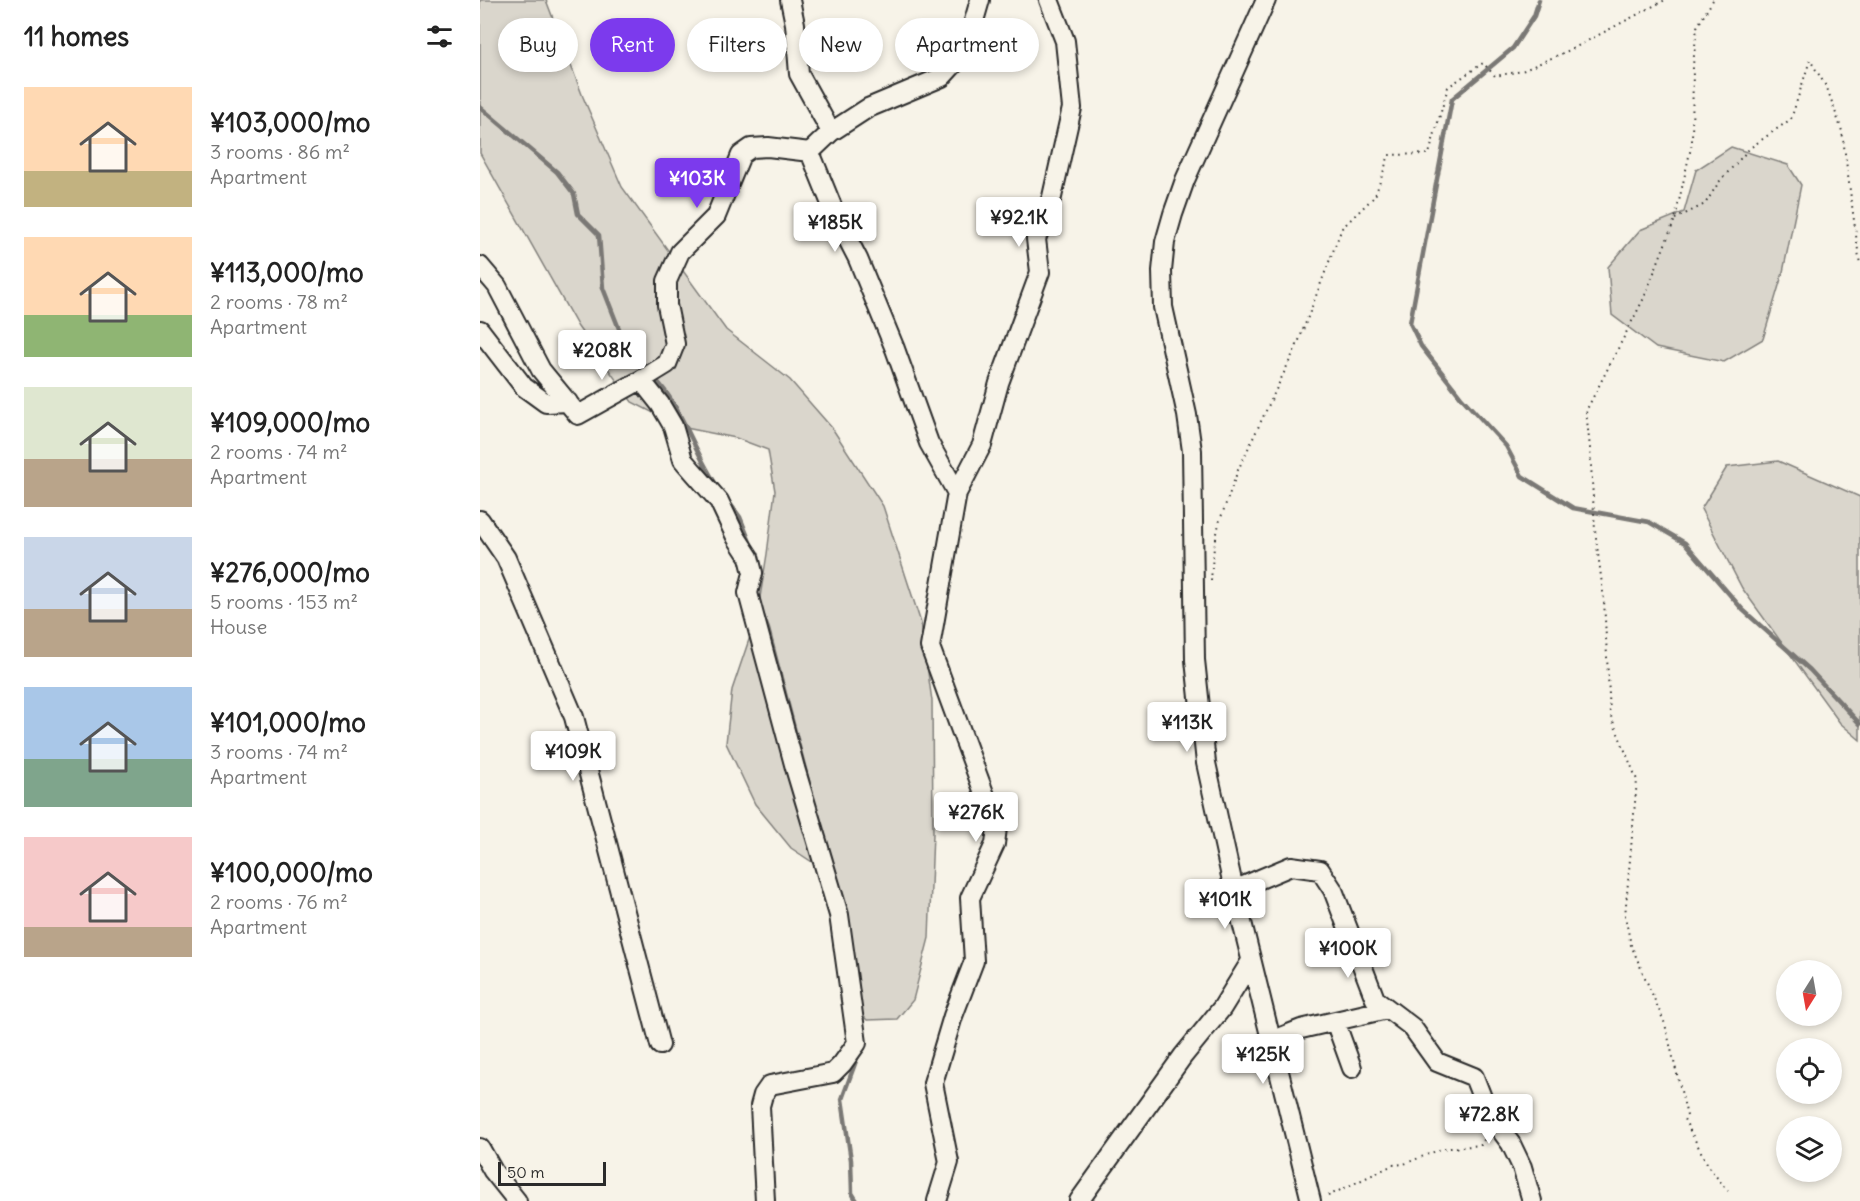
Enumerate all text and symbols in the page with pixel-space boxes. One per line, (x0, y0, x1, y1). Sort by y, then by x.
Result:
chip: Buy (498, 18, 578, 72)
chip: Rent (590, 18, 675, 72)
chip: Filters (687, 18, 787, 72)
chip: New (799, 18, 883, 72)
chip: Apartment (895, 18, 1039, 72)
text: 11 homes (24, 20, 129, 53)
icon: filters (423, 20, 456, 53)
text: ¥103,000/mo (210, 106, 370, 139)
icon: home (72, 111, 144, 183)
text: 3 rooms · 86 m² (210, 139, 350, 164)
pin: ¥103K (655, 158, 739, 209)
text: Apartment (210, 164, 307, 189)
text: ¥103K (669, 165, 725, 190)
pin: ¥92.1K (970, 197, 1068, 248)
pin: ¥185K (793, 202, 877, 253)
text: ¥92.1K (990, 204, 1048, 229)
text: ¥185K (807, 209, 863, 234)
text: ¥113,000/mo (210, 256, 364, 289)
icon: home (72, 261, 144, 333)
text: 2 rooms · 78 m² (210, 289, 348, 314)
text: Apartment (210, 314, 307, 339)
pin: ¥208K (560, 330, 644, 381)
text: ¥208K (572, 337, 632, 362)
text: ¥109,000/mo (210, 406, 370, 439)
icon: home (72, 411, 144, 483)
text: 2 rooms · 74 m² (210, 439, 347, 464)
text: Apartment (210, 464, 307, 489)
text: ¥276,000/mo (210, 556, 370, 589)
icon: home (72, 561, 144, 633)
text: 5 rooms · 153 m² (210, 589, 358, 614)
text: House (210, 614, 267, 639)
pin: ¥113K (1145, 702, 1229, 753)
text: ¥101,000/mo (210, 706, 366, 739)
text: ¥113K (1161, 709, 1213, 734)
icon: home (72, 711, 144, 783)
pin: ¥109K (531, 731, 615, 782)
text: ¥109K (545, 738, 601, 763)
text: 3 rooms · 74 m² (210, 739, 348, 764)
text: Apartment (210, 764, 307, 789)
pin: ¥276K (934, 792, 1018, 843)
text: ¥276K (948, 799, 1004, 824)
text: ¥100,000/mo (210, 856, 373, 889)
icon: home (72, 861, 144, 933)
pin: ¥101K (1183, 879, 1267, 930)
text: ¥101K (1198, 886, 1252, 911)
text: 2 rooms · 76 m² (210, 889, 348, 914)
text: Apartment (210, 914, 307, 939)
pin: ¥100K (1306, 928, 1390, 979)
text: ¥100K (1319, 935, 1377, 960)
north arrow (1776, 960, 1842, 1026)
map controls (1776, 960, 1842, 1182)
pin: ¥125K (1221, 1034, 1305, 1085)
button: locate (1776, 1038, 1842, 1104)
text: ¥125K (1236, 1041, 1290, 1066)
pin: ¥72.8K (1440, 1094, 1538, 1145)
text: ¥72.8K (1459, 1101, 1519, 1126)
button: layers (1776, 1116, 1842, 1182)
scale bar (498, 1159, 606, 1186)
text: 50 m (507, 1162, 545, 1182)

